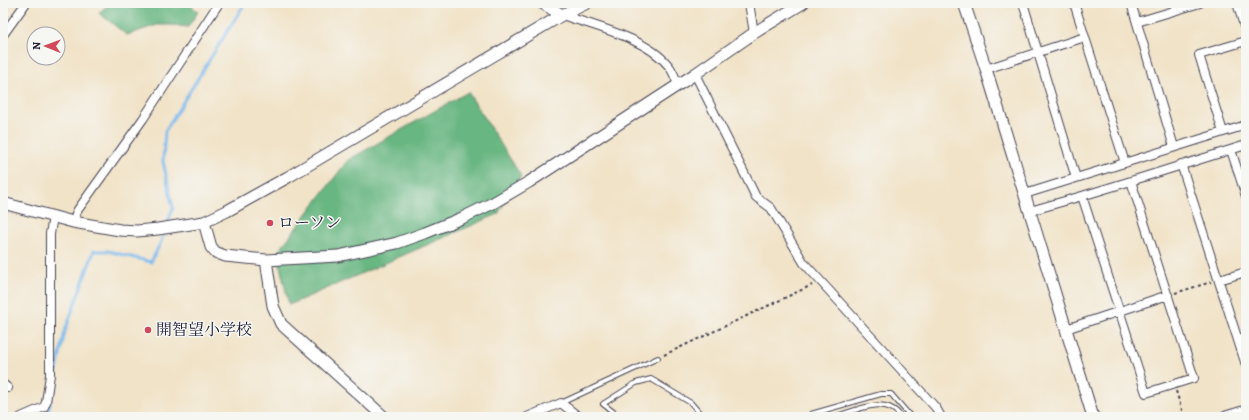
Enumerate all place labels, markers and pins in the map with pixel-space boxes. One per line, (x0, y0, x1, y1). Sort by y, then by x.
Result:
place label: ローソン (278, 212, 341, 234)
marker: ローソン (265, 218, 275, 228)
place label: 開智望小学校 (156, 319, 252, 341)
marker: 開智望小学校 (143, 325, 153, 335)

